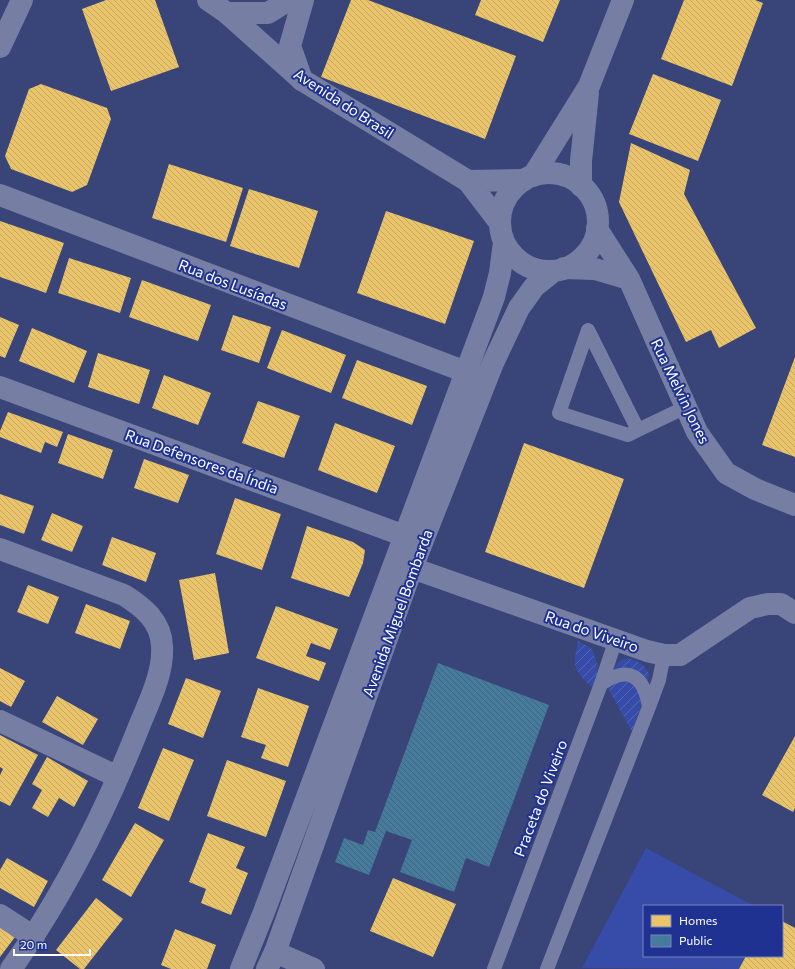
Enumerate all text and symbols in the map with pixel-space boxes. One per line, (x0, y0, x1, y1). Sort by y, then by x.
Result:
street label: Avenida do Brasil (291, 64, 397, 142)
street label: Rua dos Lusíadas (176, 255, 290, 313)
street label: Rua Melvin Jones (648, 335, 714, 447)
street label: Rua Defensores da Índia (123, 424, 281, 497)
street label: Avenida Miguel Bombarda (358, 527, 436, 699)
street label: Rua do Viveiro (543, 607, 641, 655)
street label: Praceta do Viveiro (509, 737, 571, 859)
legend (643, 905, 783, 957)
text: Homes (679, 913, 717, 927)
scale bar (14, 931, 90, 957)
text: Public (679, 933, 712, 947)
text: 20 m (20, 937, 47, 951)

